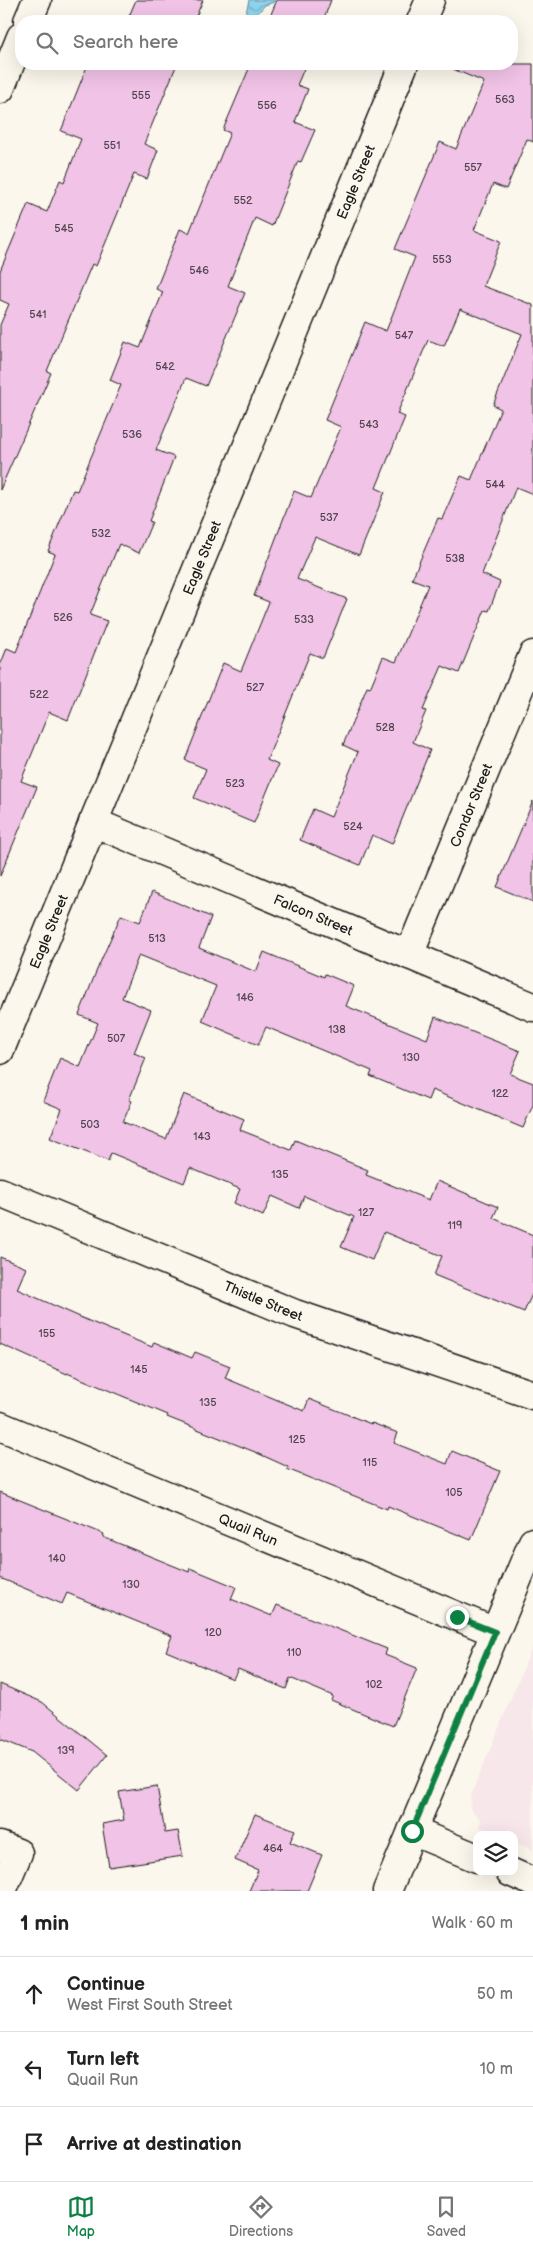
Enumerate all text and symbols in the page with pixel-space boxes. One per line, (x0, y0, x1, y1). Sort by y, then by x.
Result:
search box (15, 15, 518, 70)
icon: search (33, 29, 61, 57)
text: Search here (73, 31, 178, 54)
house number: 555 (132, 89, 150, 102)
house number: 563 (495, 93, 515, 106)
house number: 556 (257, 99, 277, 112)
house number: 551 (104, 139, 120, 152)
street label: Eagle Street (333, 142, 379, 222)
house number: 557 (464, 161, 483, 174)
house number: 552 (233, 194, 253, 207)
house number: 545 (54, 222, 74, 235)
house number: 553 (432, 253, 452, 266)
house number: 546 (189, 264, 209, 277)
house number: 541 (29, 308, 47, 321)
house number: 547 (395, 329, 414, 342)
house number: 542 (155, 360, 175, 373)
house number: 543 (359, 418, 379, 431)
house number: 536 (122, 428, 142, 441)
house number: 544 (485, 478, 505, 491)
house number: 537 (320, 511, 339, 524)
street label: Eagle Street (179, 518, 225, 598)
house number: 532 (91, 527, 111, 540)
house number: 538 (445, 552, 465, 565)
house number: 526 (53, 611, 73, 624)
house number: 533 (294, 613, 314, 626)
house number: 527 (246, 681, 265, 694)
house number: 522 (29, 688, 49, 701)
house number: 528 (375, 721, 395, 734)
street label: Condor Street (447, 761, 496, 850)
house number: 523 (225, 777, 245, 790)
house number: 524 (343, 820, 363, 833)
street label: Falcon Street (271, 891, 356, 940)
street label: Eagle Street (26, 892, 72, 971)
house number: 513 (148, 932, 166, 945)
house number: 146 (236, 991, 254, 1004)
house number: 138 (328, 1023, 346, 1036)
house number: 507 (107, 1032, 126, 1045)
house number: 130 (402, 1051, 420, 1064)
house number: 122 (491, 1087, 509, 1100)
house number: 503 (80, 1118, 100, 1131)
house number: 143 (193, 1130, 211, 1143)
house number: 135 (271, 1168, 289, 1181)
house number: 127 (358, 1206, 375, 1219)
house number: 119 (448, 1219, 462, 1232)
street label: Thistle Street (221, 1278, 305, 1325)
house number: 155 (39, 1327, 55, 1340)
house number: 145 (130, 1363, 148, 1376)
house number: 135 (199, 1396, 217, 1409)
house number: 125 (288, 1433, 306, 1446)
house number: 115 (363, 1456, 377, 1469)
house number: 105 (445, 1486, 463, 1499)
street label: Quail Run (216, 1510, 280, 1550)
house number: 140 (48, 1552, 66, 1565)
house number: 130 (122, 1578, 140, 1591)
route end (446, 1606, 469, 1629)
house number: 120 (204, 1626, 222, 1639)
house number: 110 (287, 1646, 302, 1659)
house number: 102 (365, 1678, 383, 1691)
house number: 139 (57, 1744, 75, 1757)
route start (401, 1820, 424, 1843)
map controls (473, 1831, 518, 1876)
button: layers (473, 1831, 518, 1876)
house number: 464 (263, 1842, 283, 1855)
text: 1 min (20, 1911, 69, 1936)
text: Walk · 60 m (432, 1914, 513, 1933)
text: Continue (67, 1973, 145, 1996)
icon: ahead (20, 1980, 48, 2008)
text: 50 m (477, 1985, 513, 2004)
text: West First South Street (67, 1996, 232, 2015)
text: Turn left (67, 2048, 139, 2071)
icon: left (20, 2055, 48, 2083)
text: 10 m (480, 2060, 513, 2079)
text: Quail Run (67, 2071, 138, 2090)
icon: arrive (20, 2130, 48, 2158)
text: Arrive at destination (67, 2133, 242, 2156)
tab: Map (67, 2193, 95, 2240)
tab: Directions (229, 2193, 293, 2240)
tab: Saved (427, 2193, 466, 2240)

